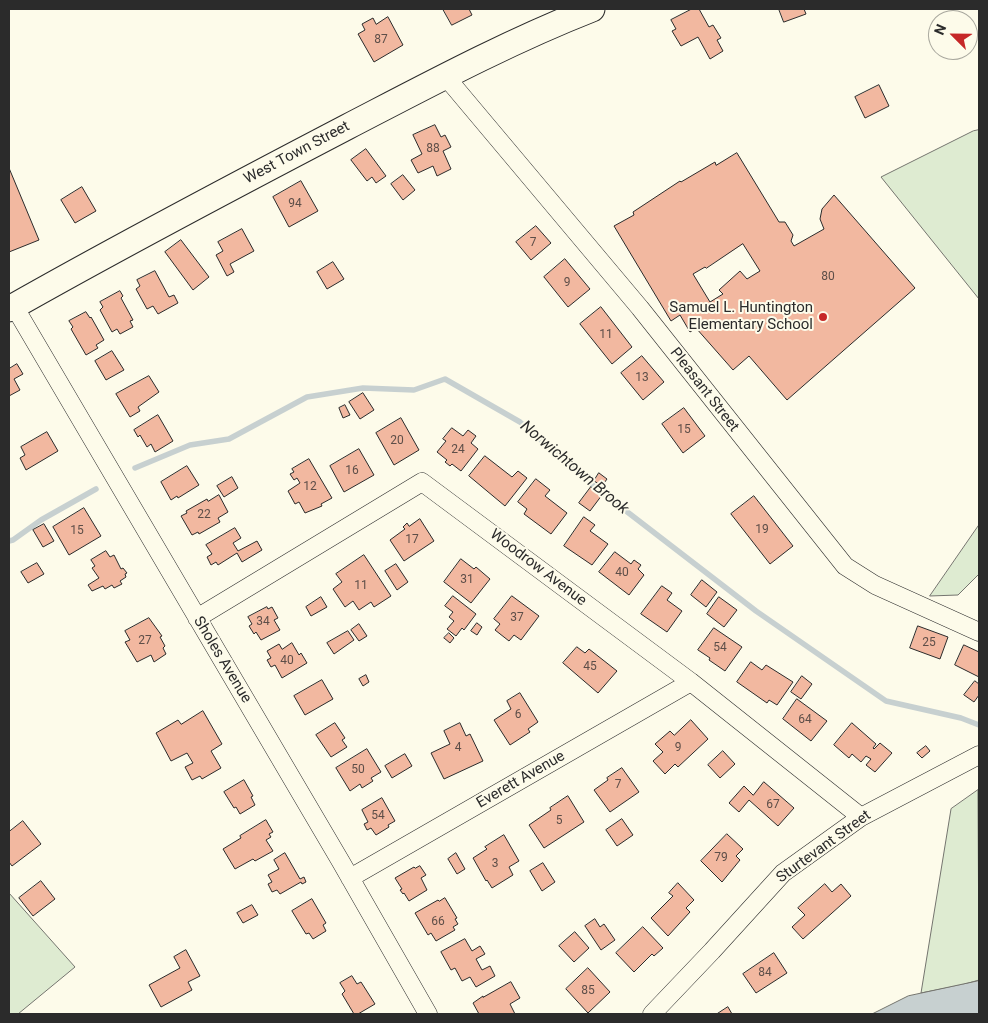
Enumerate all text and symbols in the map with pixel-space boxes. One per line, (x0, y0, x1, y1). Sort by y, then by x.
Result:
north arrow (928, 10, 978, 60)
text: N (931, 22, 949, 37)
house number: 87 (374, 33, 388, 47)
street label: West Town Street (241, 118, 353, 188)
house number: 88 (426, 142, 440, 156)
house number: 94 (288, 197, 302, 211)
house number: 7 (530, 236, 536, 250)
house number: 80 (821, 270, 835, 284)
house number: 9 (564, 276, 570, 290)
place label: Samuel L. Huntington Elementary School (669, 299, 813, 334)
marker: Samuel L. Huntington Elementary School (817, 311, 829, 323)
house number: 11 (599, 328, 613, 342)
street label: Pleasant Street (666, 344, 742, 436)
house number: 13 (635, 371, 649, 385)
water label: Norwichtown Brook (516, 417, 632, 519)
house number: 15 (677, 423, 691, 437)
house number: 20 (390, 434, 404, 448)
house number: 24 (451, 443, 465, 457)
house number: 16 (345, 464, 359, 478)
house number: 12 (303, 480, 317, 494)
house number: 22 (197, 508, 211, 522)
house number: 19 (755, 523, 769, 537)
house number: 15 (70, 524, 84, 538)
street label: Woodrow Avenue (486, 526, 590, 610)
house number: 17 (405, 533, 419, 547)
house number: 40 (615, 566, 629, 580)
house number: 31 (460, 573, 474, 587)
house number: 11 (354, 579, 368, 593)
house number: 37 (510, 611, 524, 625)
street label: Sholes Avenue (189, 613, 255, 707)
house number: 34 (256, 615, 270, 629)
house number: 27 (138, 634, 152, 648)
house number: 25 (922, 636, 936, 650)
house number: 54 (713, 641, 727, 655)
house number: 40 (280, 654, 294, 668)
house number: 45 (583, 660, 597, 674)
house number: 6 (515, 708, 521, 722)
house number: 64 (798, 713, 812, 727)
house number: 4 (455, 741, 461, 755)
house number: 9 (675, 741, 681, 755)
street label: Everett Avenue (474, 747, 568, 813)
house number: 50 (351, 763, 365, 777)
house number: 7 (615, 778, 621, 792)
house number: 67 (766, 798, 780, 812)
street label: Sturtevant Street (773, 807, 875, 887)
house number: 54 (371, 809, 385, 823)
house number: 5 (556, 814, 562, 828)
house number: 79 (714, 851, 728, 865)
house number: 3 (492, 857, 498, 871)
house number: 66 (431, 915, 445, 929)
house number: 84 (758, 966, 772, 980)
house number: 85 (581, 984, 595, 998)

